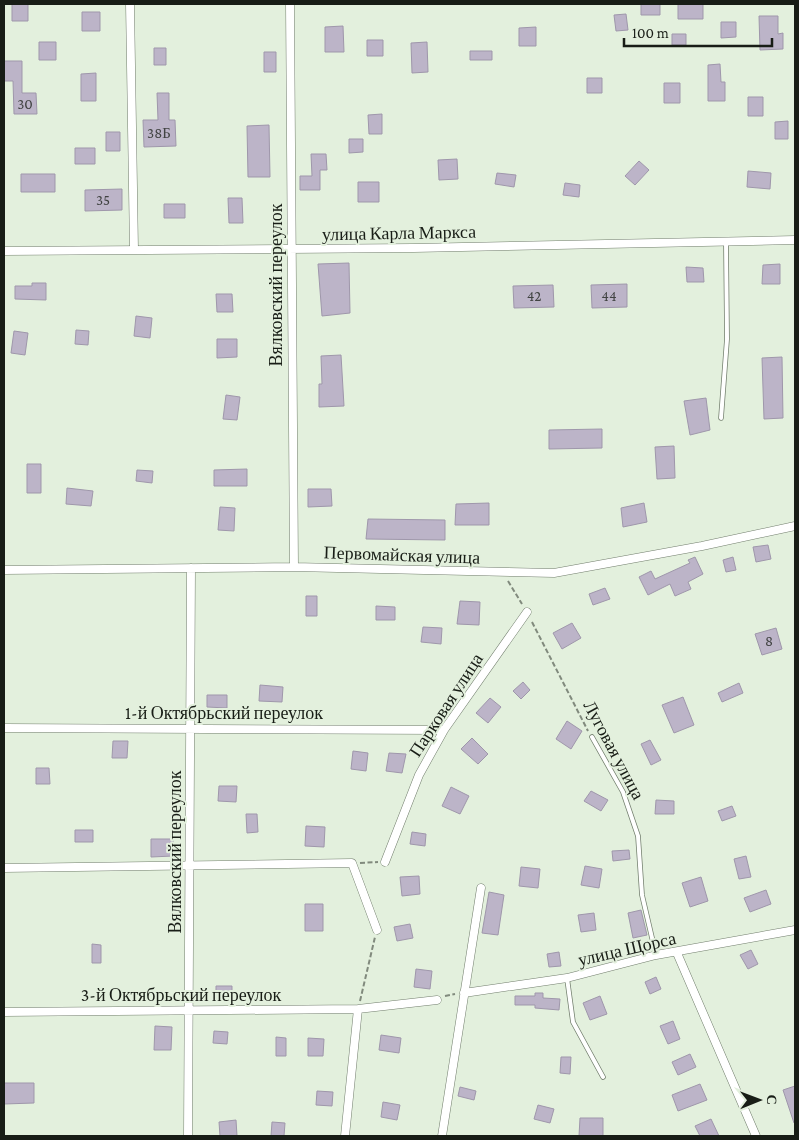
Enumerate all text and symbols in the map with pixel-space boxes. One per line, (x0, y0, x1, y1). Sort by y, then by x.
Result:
scale bar (624, 15, 772, 47)
text: 100 m (632, 25, 669, 41)
house number: 30 (17, 96, 33, 112)
house number: 38Б (147, 125, 171, 141)
house number: 35 (96, 192, 110, 208)
street label: Вялковский переулок (266, 203, 286, 366)
street label: улица Карла Маркса (322, 222, 476, 244)
house number: 42 (527, 288, 541, 304)
house number: 44 (601, 288, 617, 304)
street label: Первомайская улица (323, 542, 481, 568)
house number: 8 (765, 633, 773, 649)
street label: Парковая улица (405, 650, 487, 760)
street label: Луговая улица (580, 697, 648, 803)
street label: 1-й Октябрьский переулок (125, 703, 323, 723)
street label: Вялковский переулок (165, 770, 185, 933)
street label: улица Щорса (576, 928, 678, 970)
street label: 3-й Октябрьский переулок (81, 985, 281, 1005)
north arrow (734, 1075, 784, 1125)
text: С (764, 1095, 780, 1105)

